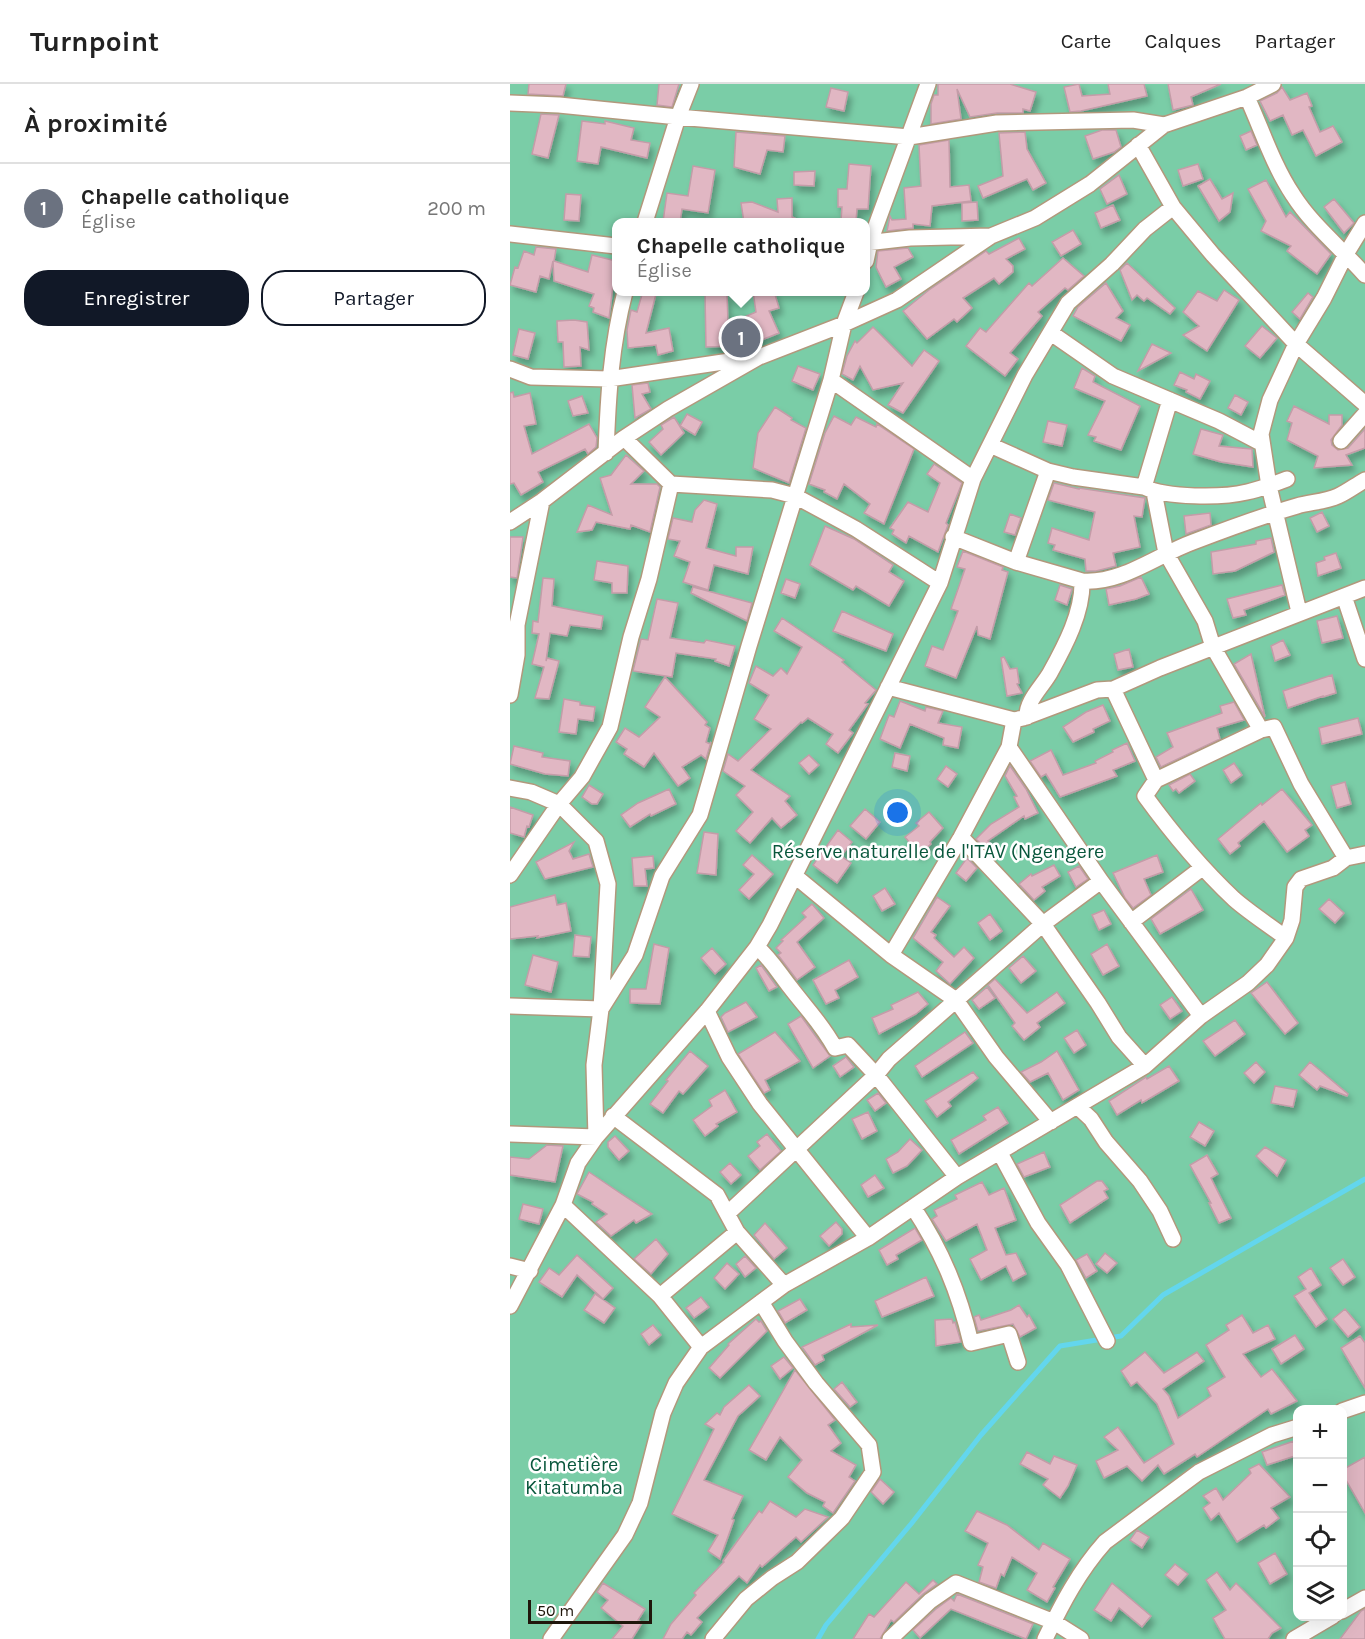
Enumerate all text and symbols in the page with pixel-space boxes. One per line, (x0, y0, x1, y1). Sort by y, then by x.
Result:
text: Turnpoint (30, 25, 159, 58)
text: Carte (1061, 29, 1111, 53)
text: Calques (1144, 29, 1222, 53)
text: Partager (1255, 29, 1335, 53)
text: À proximité (24, 108, 168, 139)
text: Chapelle catholique (81, 184, 289, 210)
text: 1 (40, 197, 47, 220)
text: 200 m (427, 197, 486, 220)
text: Église (81, 210, 136, 233)
popup (612, 218, 870, 296)
text: Chapelle catholique (637, 233, 845, 259)
text: Église (637, 259, 692, 282)
button: Enregistrer (24, 270, 249, 326)
button: Partager (261, 270, 486, 326)
pin: 1 (722, 316, 760, 360)
your location (883, 798, 912, 827)
park label: Réserve naturelle de l'ITAV (Ngengere (772, 840, 1104, 863)
map controls (1293, 1405, 1347, 1621)
button: + (1293, 1405, 1347, 1459)
park label: Cimetière Kitatumba (525, 1453, 623, 1499)
button: − (1293, 1459, 1347, 1513)
button: locate (1293, 1513, 1347, 1567)
button: layers (1293, 1567, 1347, 1621)
scale bar (528, 1597, 652, 1624)
text: 50 m (537, 1601, 574, 1620)

